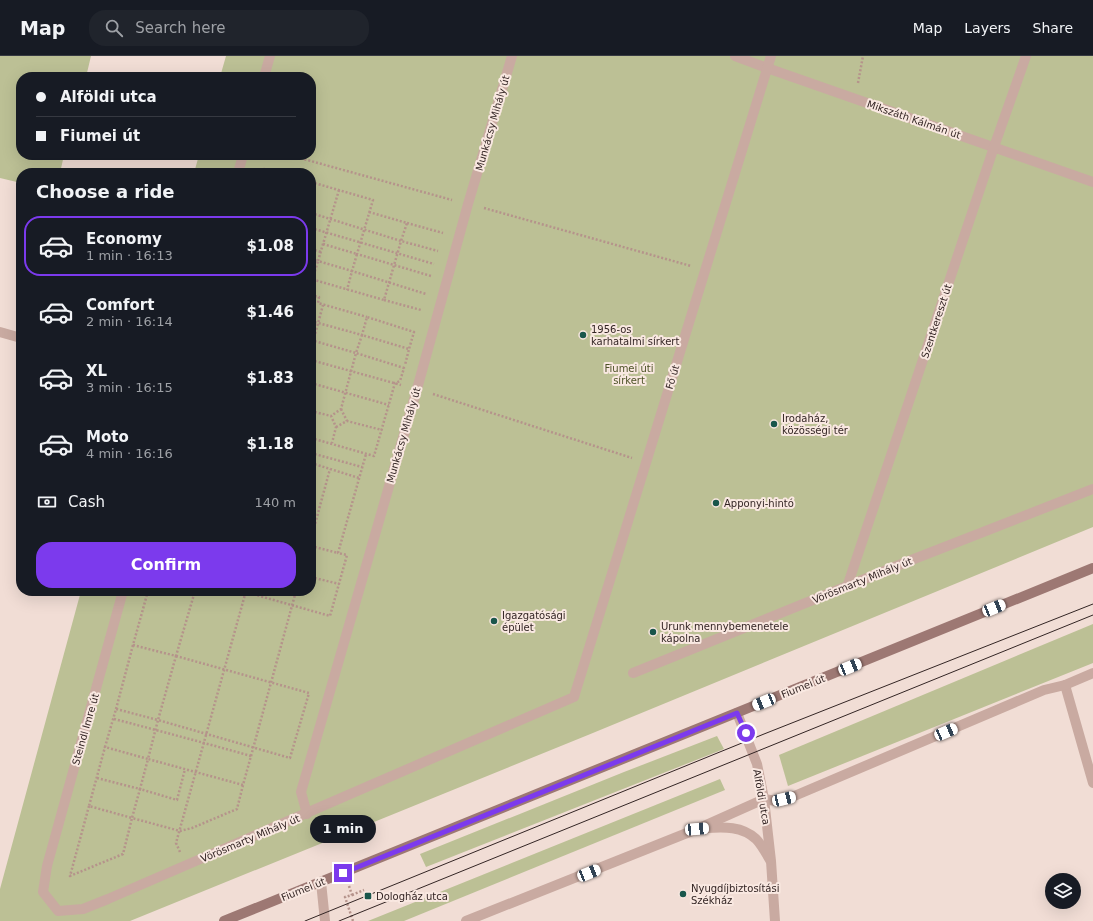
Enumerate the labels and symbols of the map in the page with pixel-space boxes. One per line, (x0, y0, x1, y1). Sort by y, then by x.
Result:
street label: Munkácsy Mihály út (474, 74, 511, 172)
street label: Mikszáth Kálmán út (866, 98, 962, 141)
street label: Szentkereszt út (919, 283, 954, 360)
place label: 1956-os karhatalmi sírkert (591, 324, 679, 347)
marker: 1956-os karhatalmi sírkert (578, 330, 588, 340)
park label: Fiumei úti sírkert (604, 363, 654, 386)
street label: Fő út (664, 364, 681, 391)
street label: Munkácsy Mihály út (385, 386, 422, 484)
place label: Irodaház, közösségi tér (782, 413, 849, 436)
marker: Irodaház, közösségi tér (769, 419, 779, 429)
marker: Apponyi-hintó (711, 498, 721, 508)
place label: Apponyi-hintó (724, 498, 794, 509)
street label: Vörösmarty Mihály út (811, 555, 914, 605)
car (981, 598, 1007, 618)
place label: Igazgatósági épület (502, 610, 566, 633)
marker: Igazgatósági épület (489, 616, 499, 626)
place label: Urunk mennybemenetele kápolna (661, 621, 788, 644)
marker: Urunk mennybemenetele kápolna (648, 627, 658, 637)
car (837, 657, 863, 677)
street label: Fiumei út (780, 673, 827, 700)
street label: Steindl Imre út (70, 692, 101, 766)
car (751, 692, 777, 712)
car (933, 722, 959, 742)
route start (737, 724, 755, 742)
street label: Alföldi utca (751, 768, 772, 826)
car (771, 790, 797, 808)
street label: Vörösmarty Mihály út (199, 813, 301, 864)
callout: 1 min (310, 815, 376, 843)
car (685, 822, 709, 836)
car (576, 863, 602, 883)
route end (334, 864, 352, 882)
street label: Fiumei út (280, 876, 327, 903)
place label: Nyugdíjbiztosítási Székház (691, 883, 779, 906)
marker: Nyugdíjbiztosítási Székház (678, 889, 688, 899)
marker: Dologház utca (363, 891, 373, 901)
place label: Dologház utca (376, 891, 448, 902)

